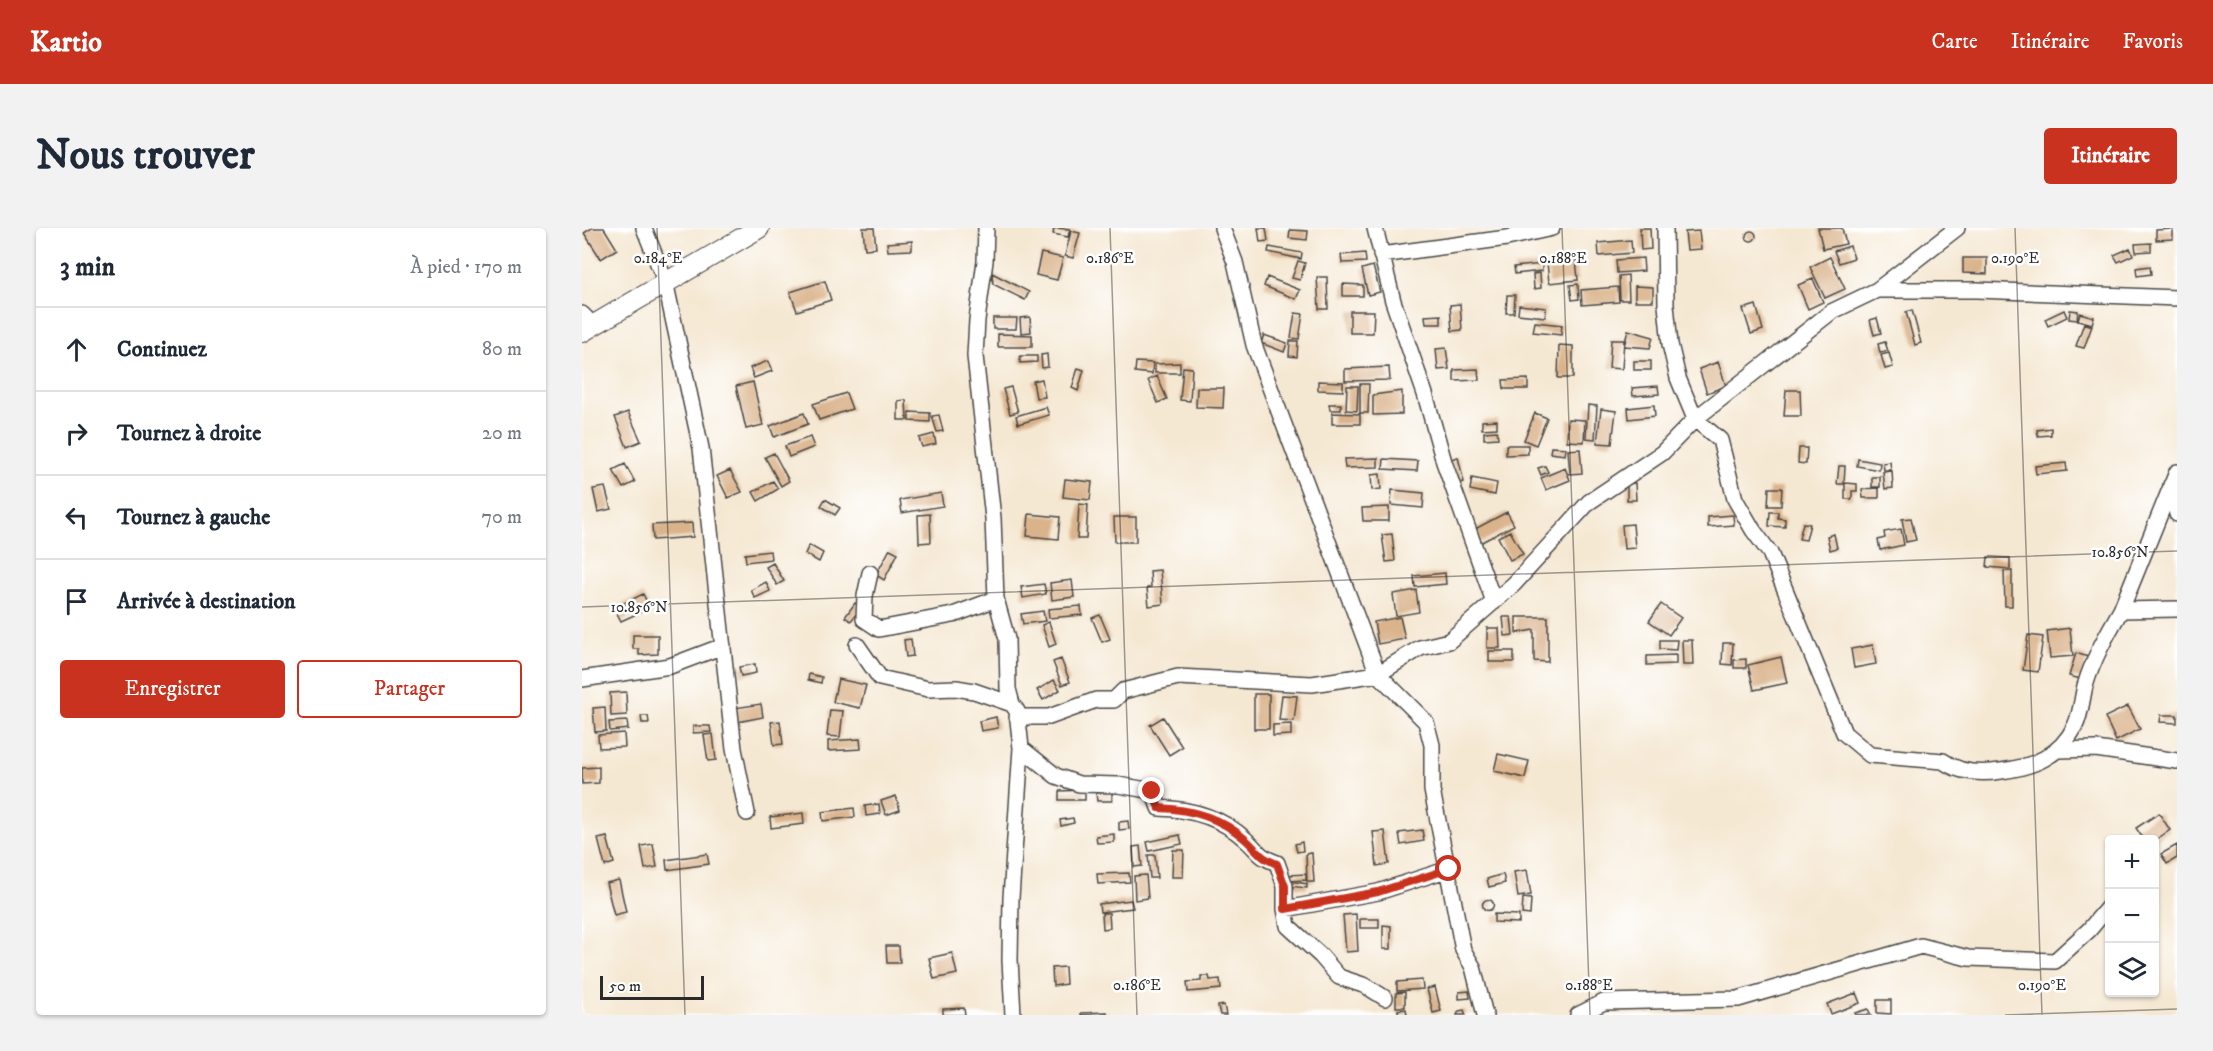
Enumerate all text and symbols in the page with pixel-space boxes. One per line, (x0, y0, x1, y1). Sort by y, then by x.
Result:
text: Kartio (30, 25, 102, 60)
text: Carte (1932, 29, 1978, 55)
text: Itinéraire (2011, 29, 2089, 55)
text: Favoris (2122, 29, 2183, 55)
button: Itinéraire (2044, 128, 2177, 184)
text: Nous trouver (36, 130, 255, 182)
text: 0.184°E (634, 249, 683, 268)
text: 0.186°E (1086, 249, 1134, 268)
text: 0.188°E (1539, 249, 1587, 268)
text: 0.190°E (1991, 249, 2039, 268)
text: 3 min (60, 251, 115, 284)
text: À pied · 170 m (410, 255, 522, 280)
icon: ahead (60, 333, 93, 366)
text: Continuez (117, 336, 207, 363)
text: 80 m (482, 337, 522, 362)
icon: right (60, 417, 93, 450)
text: Tournez à droite (117, 420, 261, 447)
text: 20 m (482, 421, 522, 446)
icon: left (60, 501, 93, 534)
text: Tournez à gauche (117, 504, 270, 531)
text: 70 m (481, 505, 522, 530)
text: 10.856°N (2092, 543, 2148, 562)
icon: arrive (60, 585, 93, 618)
text: Arrivée à destination (117, 588, 296, 615)
text: 10.856°N (611, 598, 667, 617)
button: Enregistrer (60, 660, 285, 718)
button: Partager (297, 660, 522, 718)
route end (1138, 777, 1164, 803)
map controls (2105, 835, 2159, 997)
button: + (2105, 835, 2159, 889)
route start (1435, 855, 1461, 881)
button: − (2105, 889, 2159, 943)
button: layers (2105, 943, 2159, 997)
scale bar (600, 973, 704, 1000)
text: 50 m (609, 976, 641, 996)
text: 0.186°E (1113, 976, 1161, 995)
text: 0.188°E (1565, 976, 1613, 995)
text: 0.190°E (2018, 976, 2066, 995)

